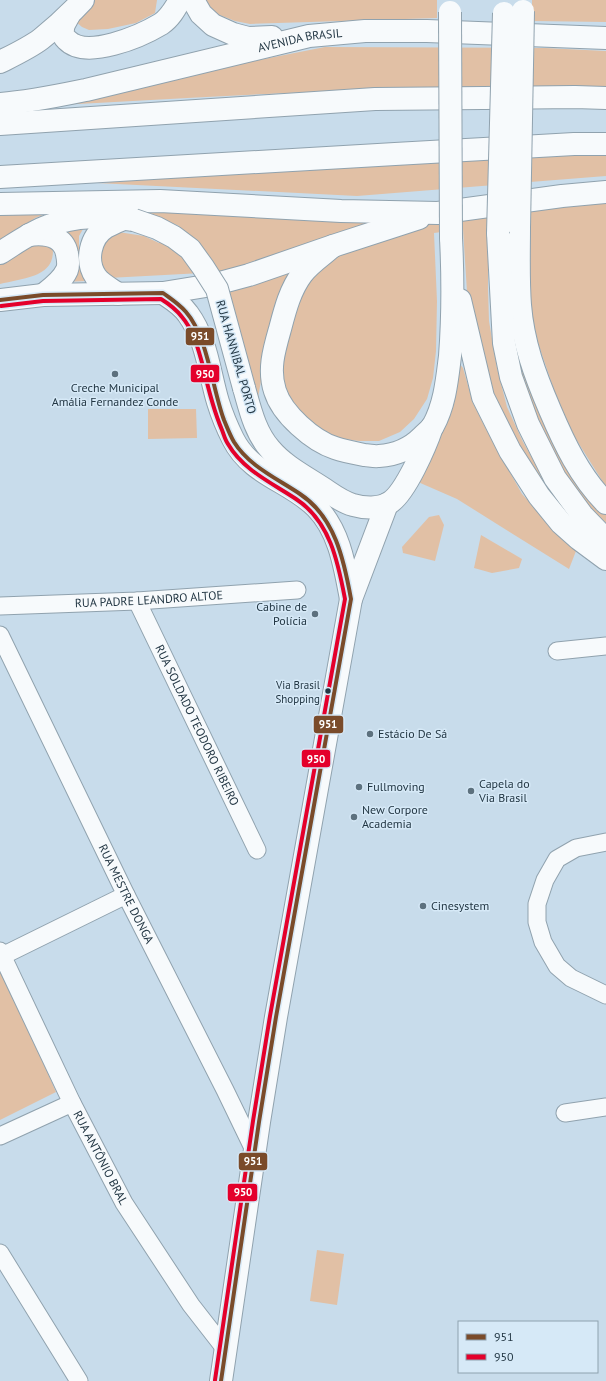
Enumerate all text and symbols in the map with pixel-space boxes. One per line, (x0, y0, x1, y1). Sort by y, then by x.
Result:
street label: AVENIDA BRASIL (256, 25, 343, 55)
street label: RUA HANNIBAL PORTO (213, 298, 260, 416)
line badge: 951 (185, 327, 215, 346)
text: 951 (191, 329, 209, 343)
line badge: 950 (190, 364, 220, 383)
text: 950 (196, 367, 214, 381)
marker: Creche Municipal Amália Fernandez Conde (110, 369, 120, 379)
place label: Creche Municipal Amália Fernandez Conde (52, 380, 178, 409)
street label: RUA PADRE LEANDRO ALTOE (75, 587, 223, 610)
place label: Cabine de Polícia (256, 599, 307, 628)
marker: Cabine de Polícia (310, 609, 320, 619)
street label: RUA SOLDADO TEODORO RIBEIRO (152, 642, 243, 808)
place label: Via Brasil Shopping (275, 678, 321, 706)
marker: Via Brasil Shopping (323, 686, 333, 696)
line badge: 951 (313, 715, 344, 734)
text: 951 (319, 717, 337, 731)
place label: Estácio De Sá (378, 726, 447, 741)
marker: Estácio De Sá (365, 729, 375, 739)
line badge: 950 (301, 749, 331, 768)
text: 950 (307, 752, 325, 766)
place label: Capela do Via Brasil (478, 776, 530, 805)
place label: Fullmoving (367, 779, 425, 794)
marker: Fullmoving (354, 782, 364, 792)
marker: Capela do Via Brasil (466, 786, 476, 796)
place label: New Corpore Academia (362, 802, 428, 831)
marker: New Corpore Academia (349, 812, 359, 822)
street label: RUA MESTRE DONGA (96, 842, 157, 946)
place label: Cinesystem (431, 898, 489, 913)
marker: Cinesystem (418, 901, 428, 911)
street label: RUA ANTÔNIO BRAL (70, 1108, 132, 1207)
line badge: 951 (238, 1152, 268, 1171)
text: 951 (244, 1154, 262, 1168)
line badge: 950 (227, 1183, 258, 1202)
text: 950 (234, 1185, 252, 1199)
legend (458, 1321, 598, 1373)
text: 951 (494, 1329, 514, 1344)
text: 950 (494, 1349, 514, 1364)

